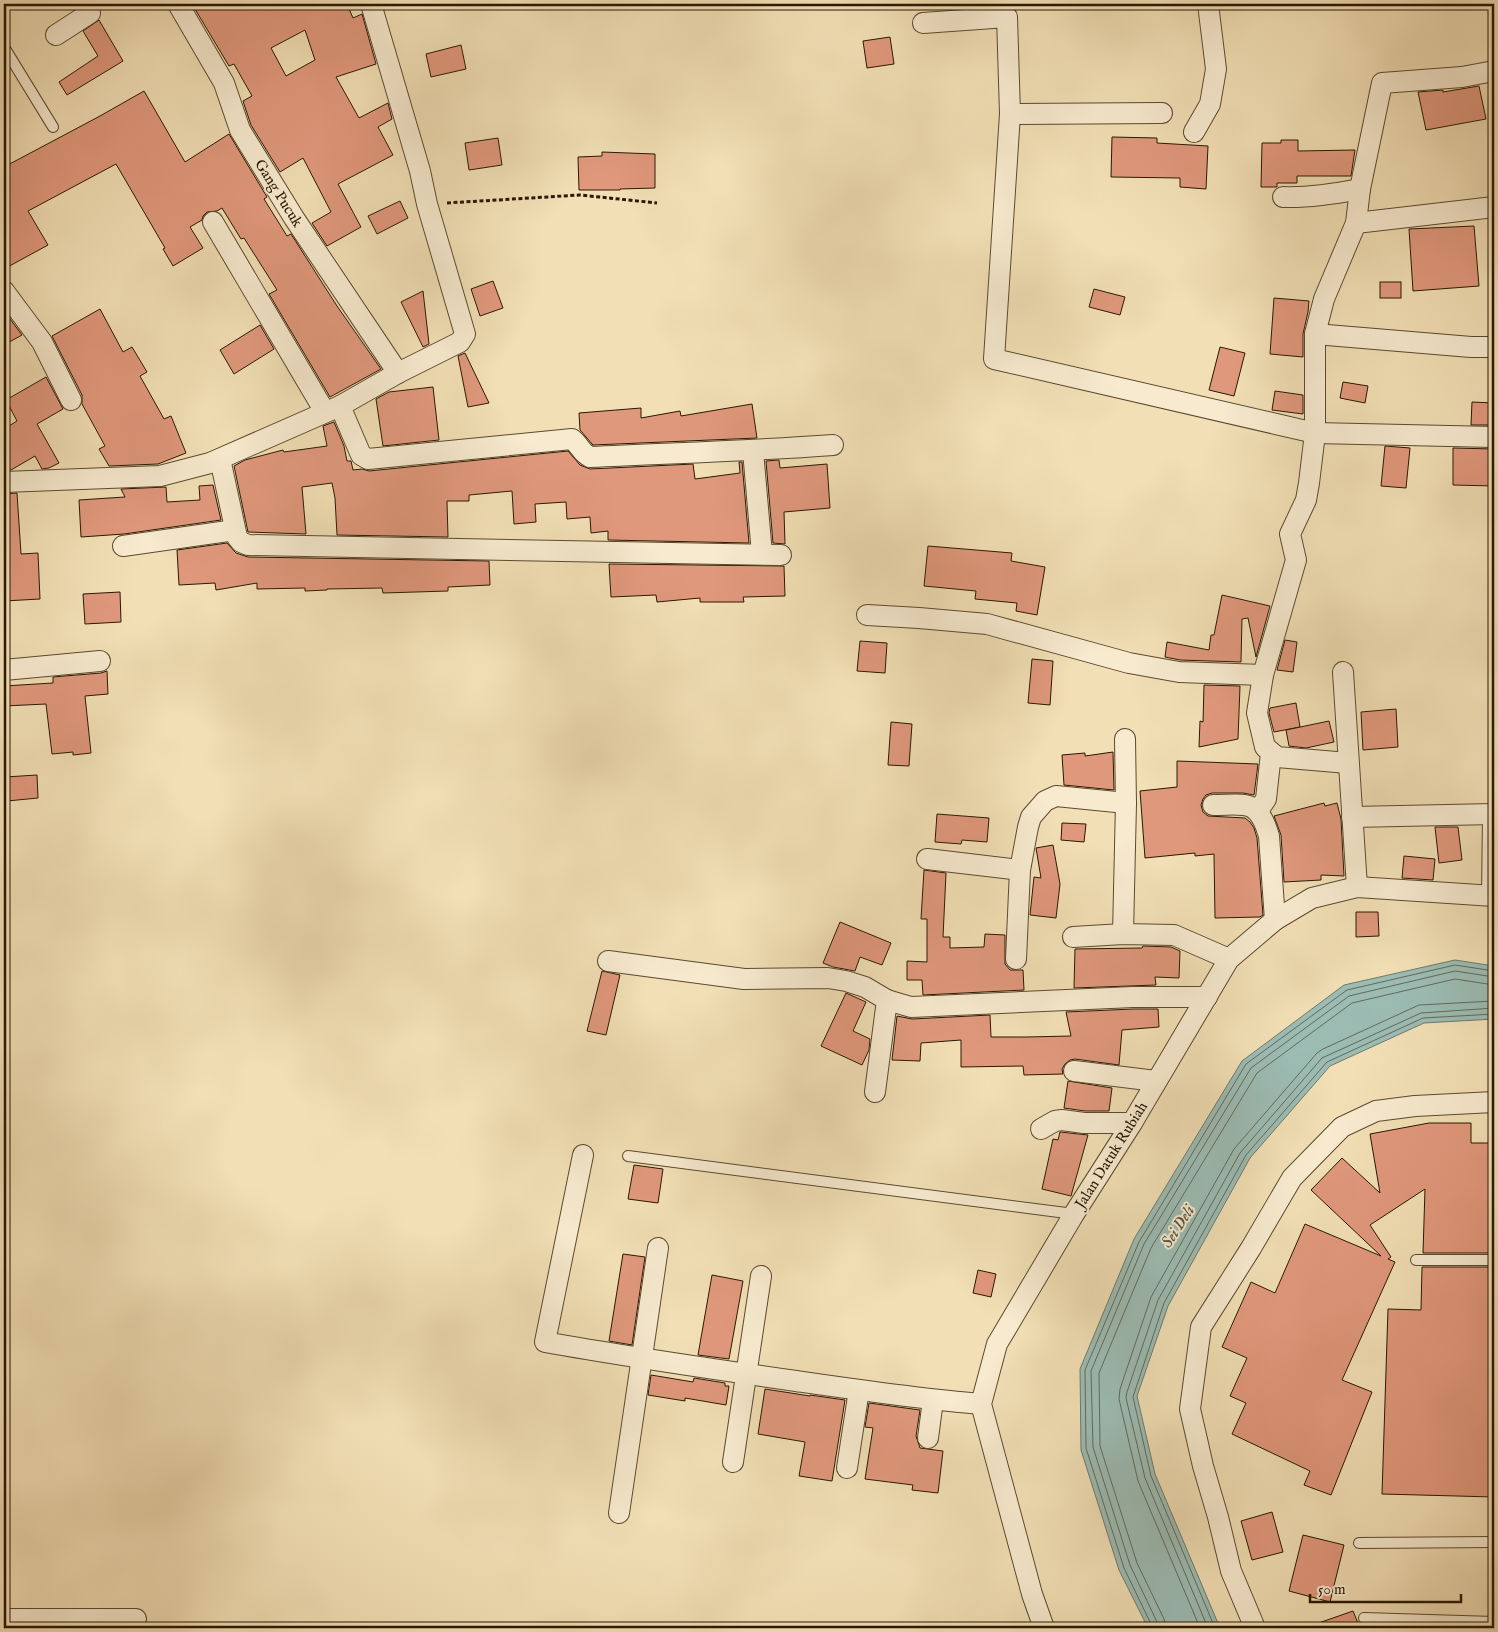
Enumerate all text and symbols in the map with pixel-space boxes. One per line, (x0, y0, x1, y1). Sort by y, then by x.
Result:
street label: Gang Pucuk (250, 156, 307, 232)
street label: Jalan Datuk Rubiah (1070, 1098, 1152, 1214)
water label: Sei Deli (1158, 1201, 1201, 1252)
scale bar (1310, 1572, 1462, 1604)
text: 50 m (1318, 1580, 1346, 1599)

